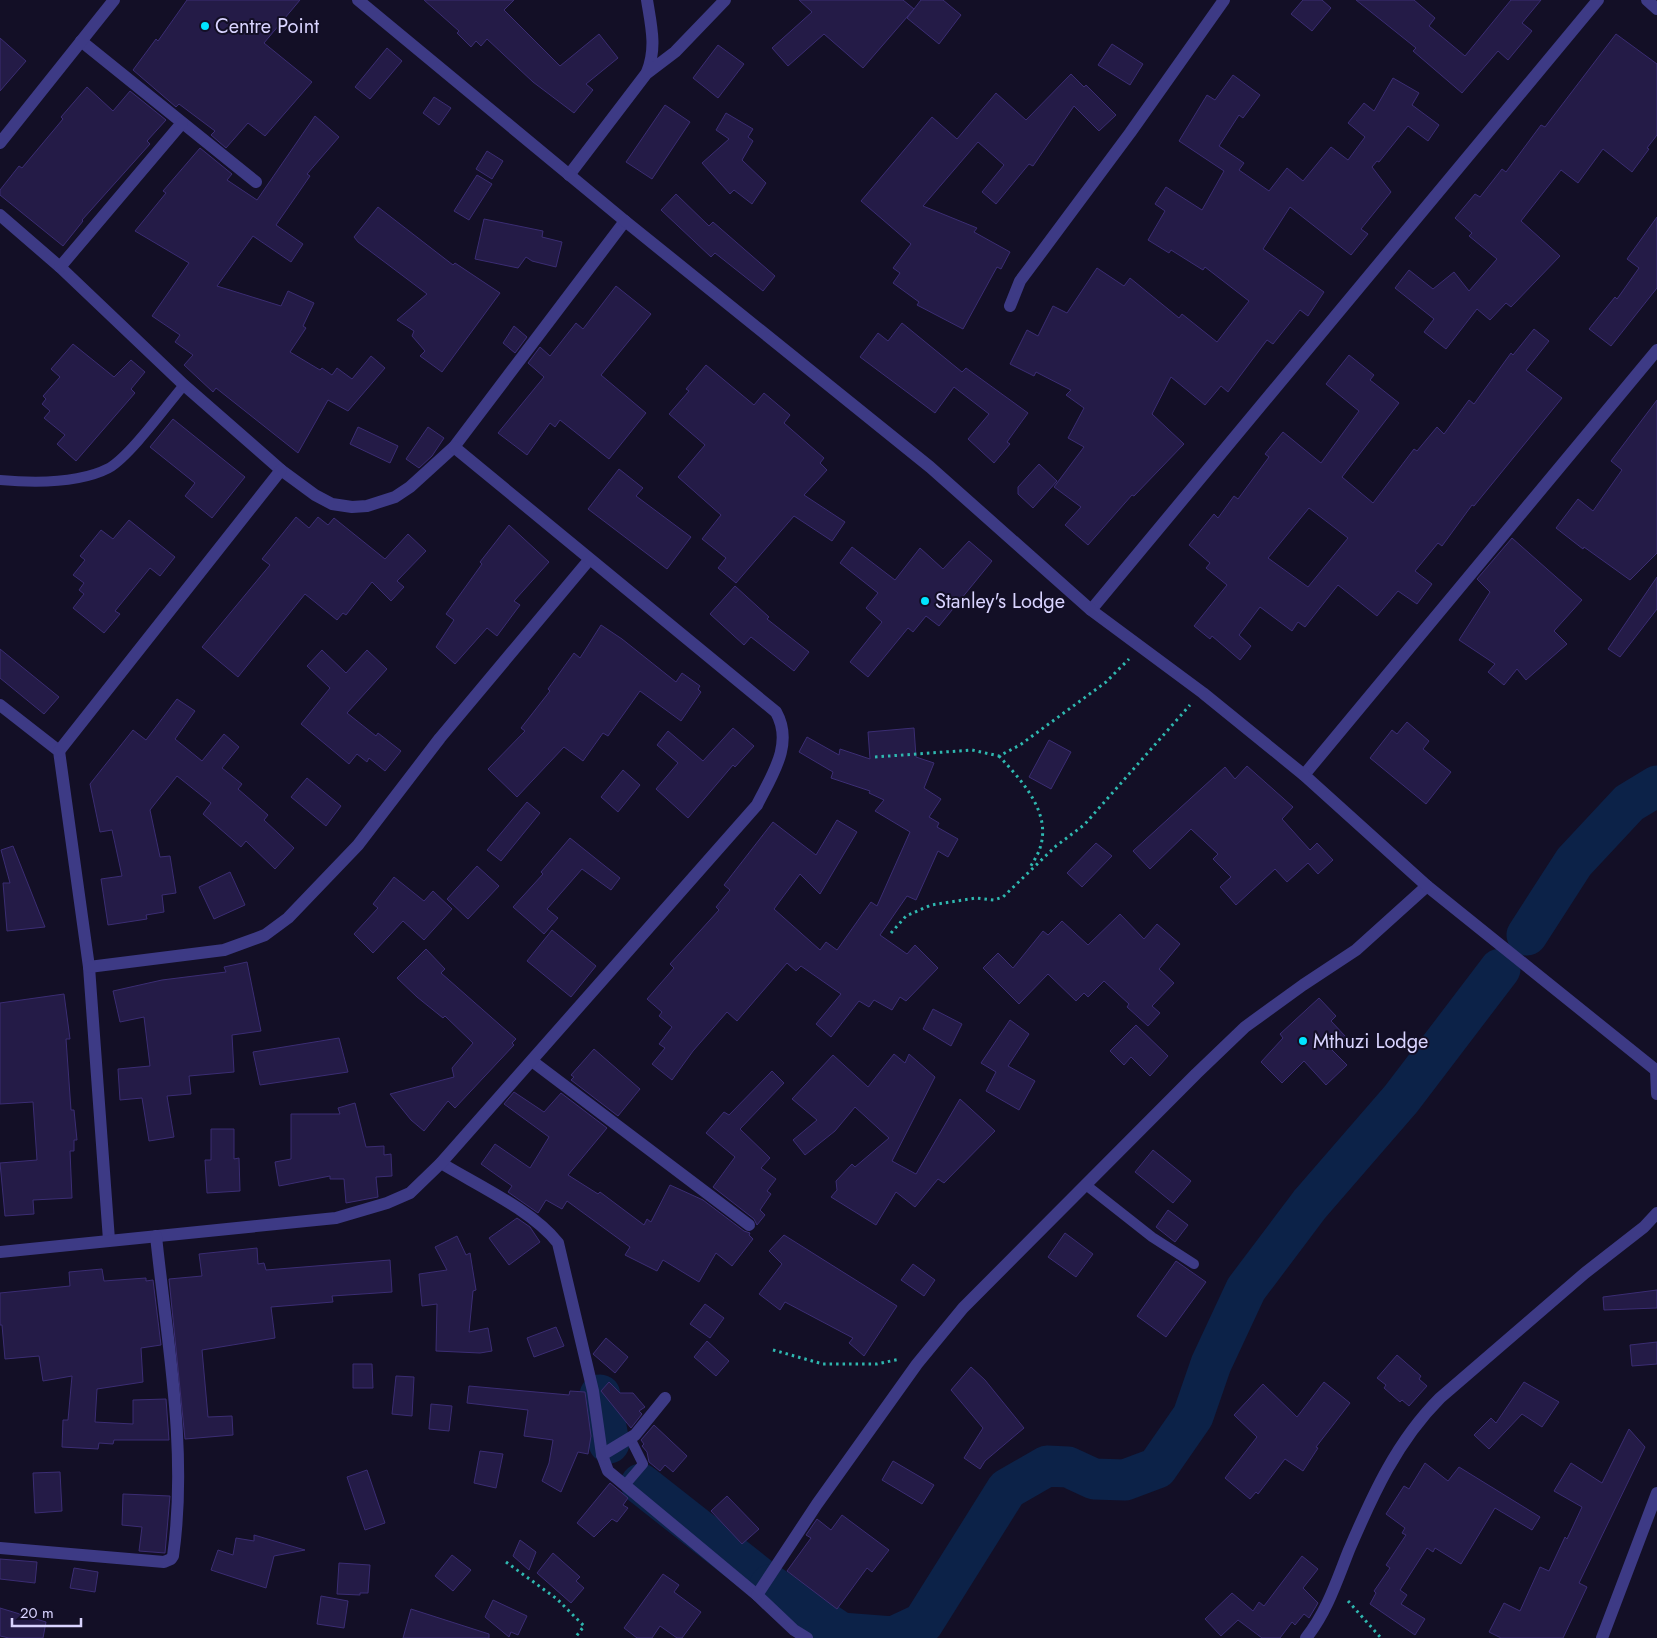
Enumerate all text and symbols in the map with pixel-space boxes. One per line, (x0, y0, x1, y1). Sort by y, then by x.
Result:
place label: Centre Point (215, 12, 319, 41)
marker: Centre Point (199, 20, 211, 32)
place label: Stanley's Lodge (935, 587, 1065, 616)
marker: Stanley's Lodge (919, 595, 931, 607)
place label: Mthuzi Lodge (1313, 1027, 1428, 1056)
marker: Mthuzi Lodge (1297, 1035, 1309, 1047)
scale bar (12, 1596, 81, 1628)
text: 20 m (20, 1602, 54, 1624)

